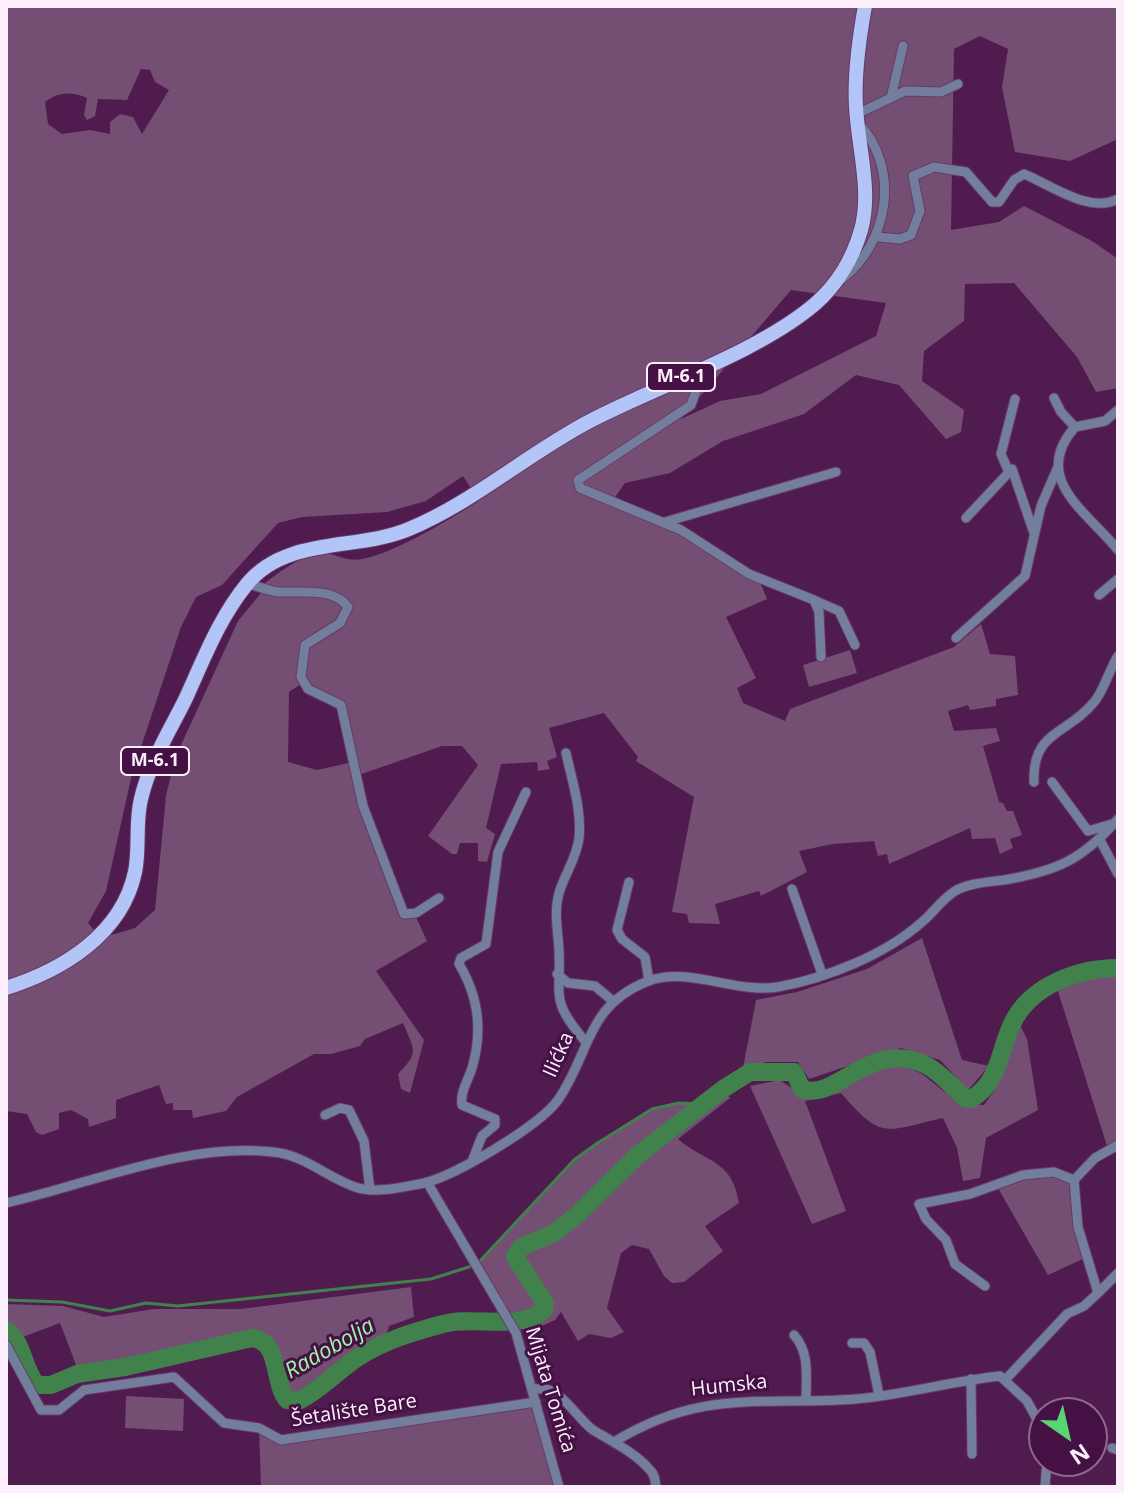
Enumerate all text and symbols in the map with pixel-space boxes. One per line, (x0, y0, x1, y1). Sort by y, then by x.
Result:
road number: M-6.1 (647, 363, 715, 391)
road number: M-6.1 (121, 747, 189, 775)
street label: Ilićka (539, 1029, 579, 1081)
water label: Radobolja (281, 1313, 379, 1385)
street label: Mijata Tomića (520, 1324, 580, 1456)
street label: Humska (690, 1370, 768, 1402)
street label: Šetalište Bare (289, 1389, 419, 1433)
north arrow (1028, 1397, 1108, 1477)
text: N (1065, 1438, 1096, 1473)

